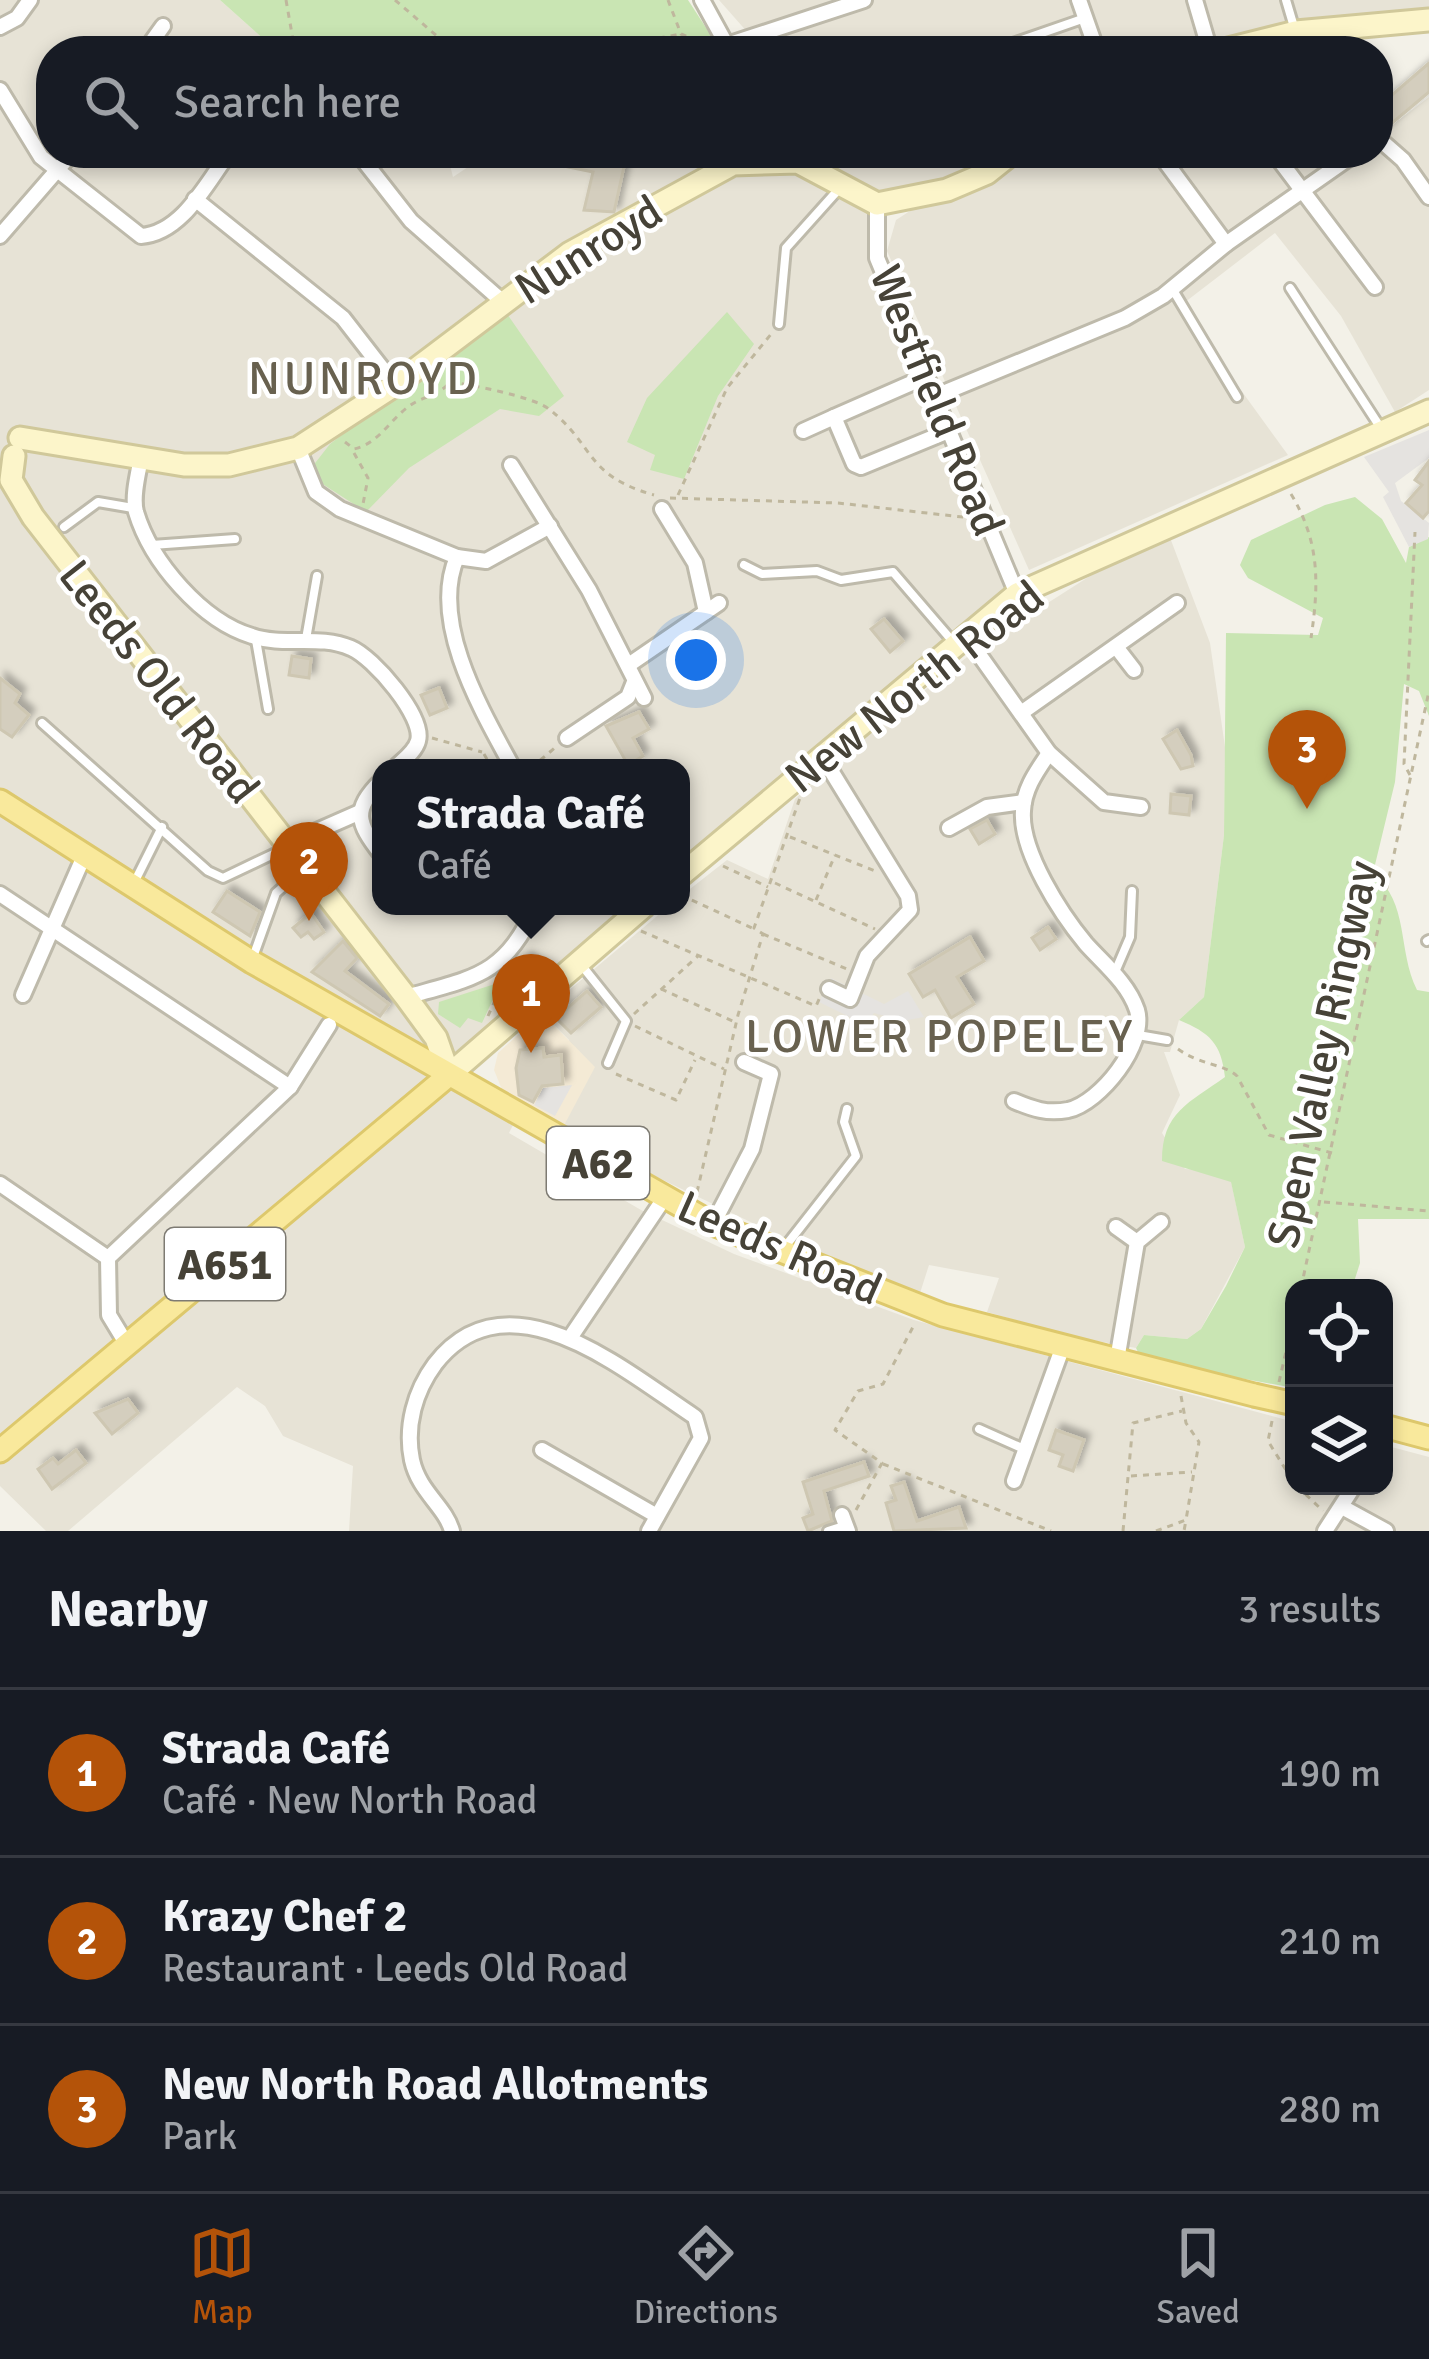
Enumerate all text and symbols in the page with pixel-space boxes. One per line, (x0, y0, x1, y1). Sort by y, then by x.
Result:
search box (36, 36, 1393, 168)
icon: search (78, 69, 144, 135)
text: Search here (174, 75, 401, 130)
street label: Nunroyd (505, 184, 672, 317)
street label: Westfield Road (857, 257, 1016, 544)
district label: NUNROYD (248, 349, 480, 408)
street label: Leeds Old Road (47, 549, 271, 814)
street label: New North Road (775, 569, 1055, 805)
your location (666, 630, 726, 690)
pin: 3 (1268, 710, 1346, 809)
popup (372, 759, 690, 915)
text: Strada Café (417, 786, 645, 841)
pin: 2 (270, 822, 348, 921)
text: Café (417, 841, 492, 889)
street label: Spen Valley Ringway (1256, 856, 1391, 1253)
pin: 1 (492, 954, 570, 1053)
district label: LOWER POPELEY (745, 1007, 1135, 1066)
road number: A62 (547, 1127, 649, 1199)
street label: Leeds Road (669, 1179, 890, 1318)
road number: A651 (165, 1228, 285, 1300)
map controls (1285, 1279, 1393, 1495)
button: locate (1285, 1279, 1393, 1387)
button: layers (1285, 1387, 1393, 1495)
text: Nearby (48, 1578, 208, 1641)
text: 3 results (1238, 1585, 1381, 1633)
text: Strada Café (162, 1721, 390, 1776)
text: 1 (76, 1749, 98, 1797)
text: 190 m (1278, 1749, 1381, 1797)
text: Café · New North Road (162, 1776, 538, 1824)
text: Krazy Chef 2 (162, 1889, 408, 1944)
text: 2 (76, 1917, 98, 1965)
text: 210 m (1278, 1917, 1381, 1965)
text: Restaurant · Leeds Old Road (162, 1944, 628, 1992)
text: New North Road Allotments (162, 2057, 708, 2112)
text: 3 (76, 2085, 98, 2133)
text: 280 m (1278, 2085, 1381, 2133)
text: Park (162, 2112, 237, 2160)
tab: Map (189, 2220, 255, 2333)
tab: Directions (634, 2220, 778, 2333)
tab: Saved (1157, 2220, 1240, 2333)

